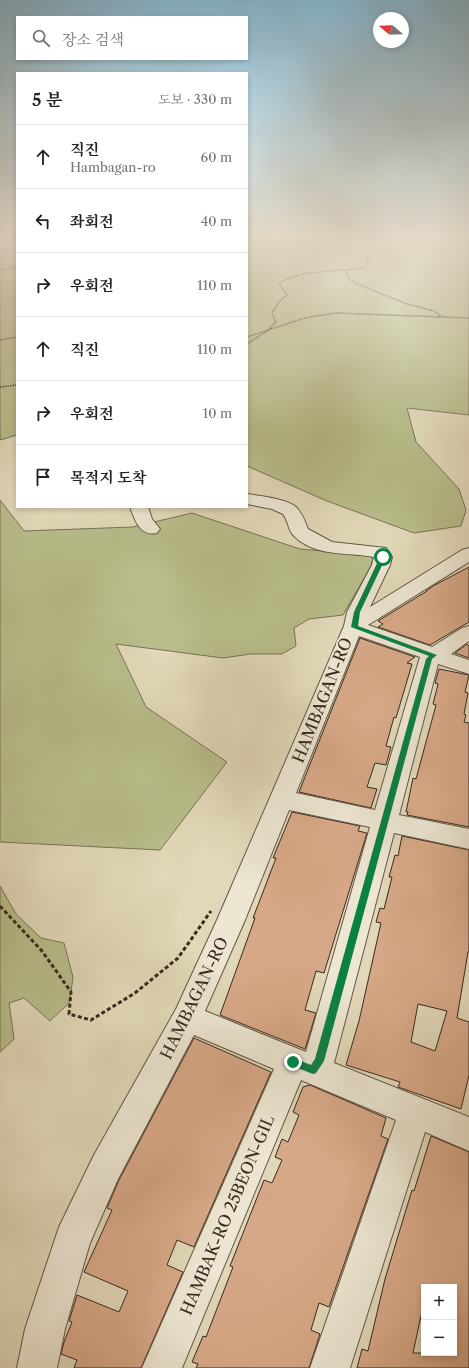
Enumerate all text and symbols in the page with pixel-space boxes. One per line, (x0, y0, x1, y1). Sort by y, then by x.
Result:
north arrow (373, 12, 409, 48)
search box (16, 16, 248, 60)
icon: search (30, 27, 52, 49)
text: 장소 검색 (62, 30, 124, 49)
text: 5 분 (32, 90, 62, 110)
text: 도보 · 330 m (158, 91, 232, 107)
text: 직진 (70, 140, 99, 159)
icon: ahead (32, 146, 54, 168)
text: 60 m (201, 149, 232, 165)
text: Hambagan-ro (70, 159, 156, 175)
icon: left (32, 210, 54, 232)
text: 좌회전 (70, 212, 113, 231)
text: 40 m (201, 213, 232, 229)
icon: right (32, 274, 54, 296)
text: 우회전 (70, 276, 113, 295)
text: 110 m (197, 277, 232, 293)
icon: ahead (32, 338, 54, 360)
text: 직진 (70, 340, 99, 359)
text: 110 m (197, 341, 232, 357)
icon: right (32, 402, 54, 424)
text: 우회전 (70, 404, 113, 423)
text: 10 m (203, 405, 232, 421)
icon: arrive (32, 466, 54, 488)
text: 목적지 도착 (70, 468, 146, 487)
route start (374, 548, 392, 566)
street label: HAMBAGAN-RO (288, 634, 356, 766)
street label: HAMBAGAN-RO (156, 934, 232, 1062)
route end (284, 1053, 302, 1071)
street label: HAMBAK-RO 25BEON-GIL (176, 1111, 279, 1318)
map controls (421, 1284, 457, 1356)
button: + (421, 1284, 457, 1320)
button: − (421, 1320, 457, 1356)

